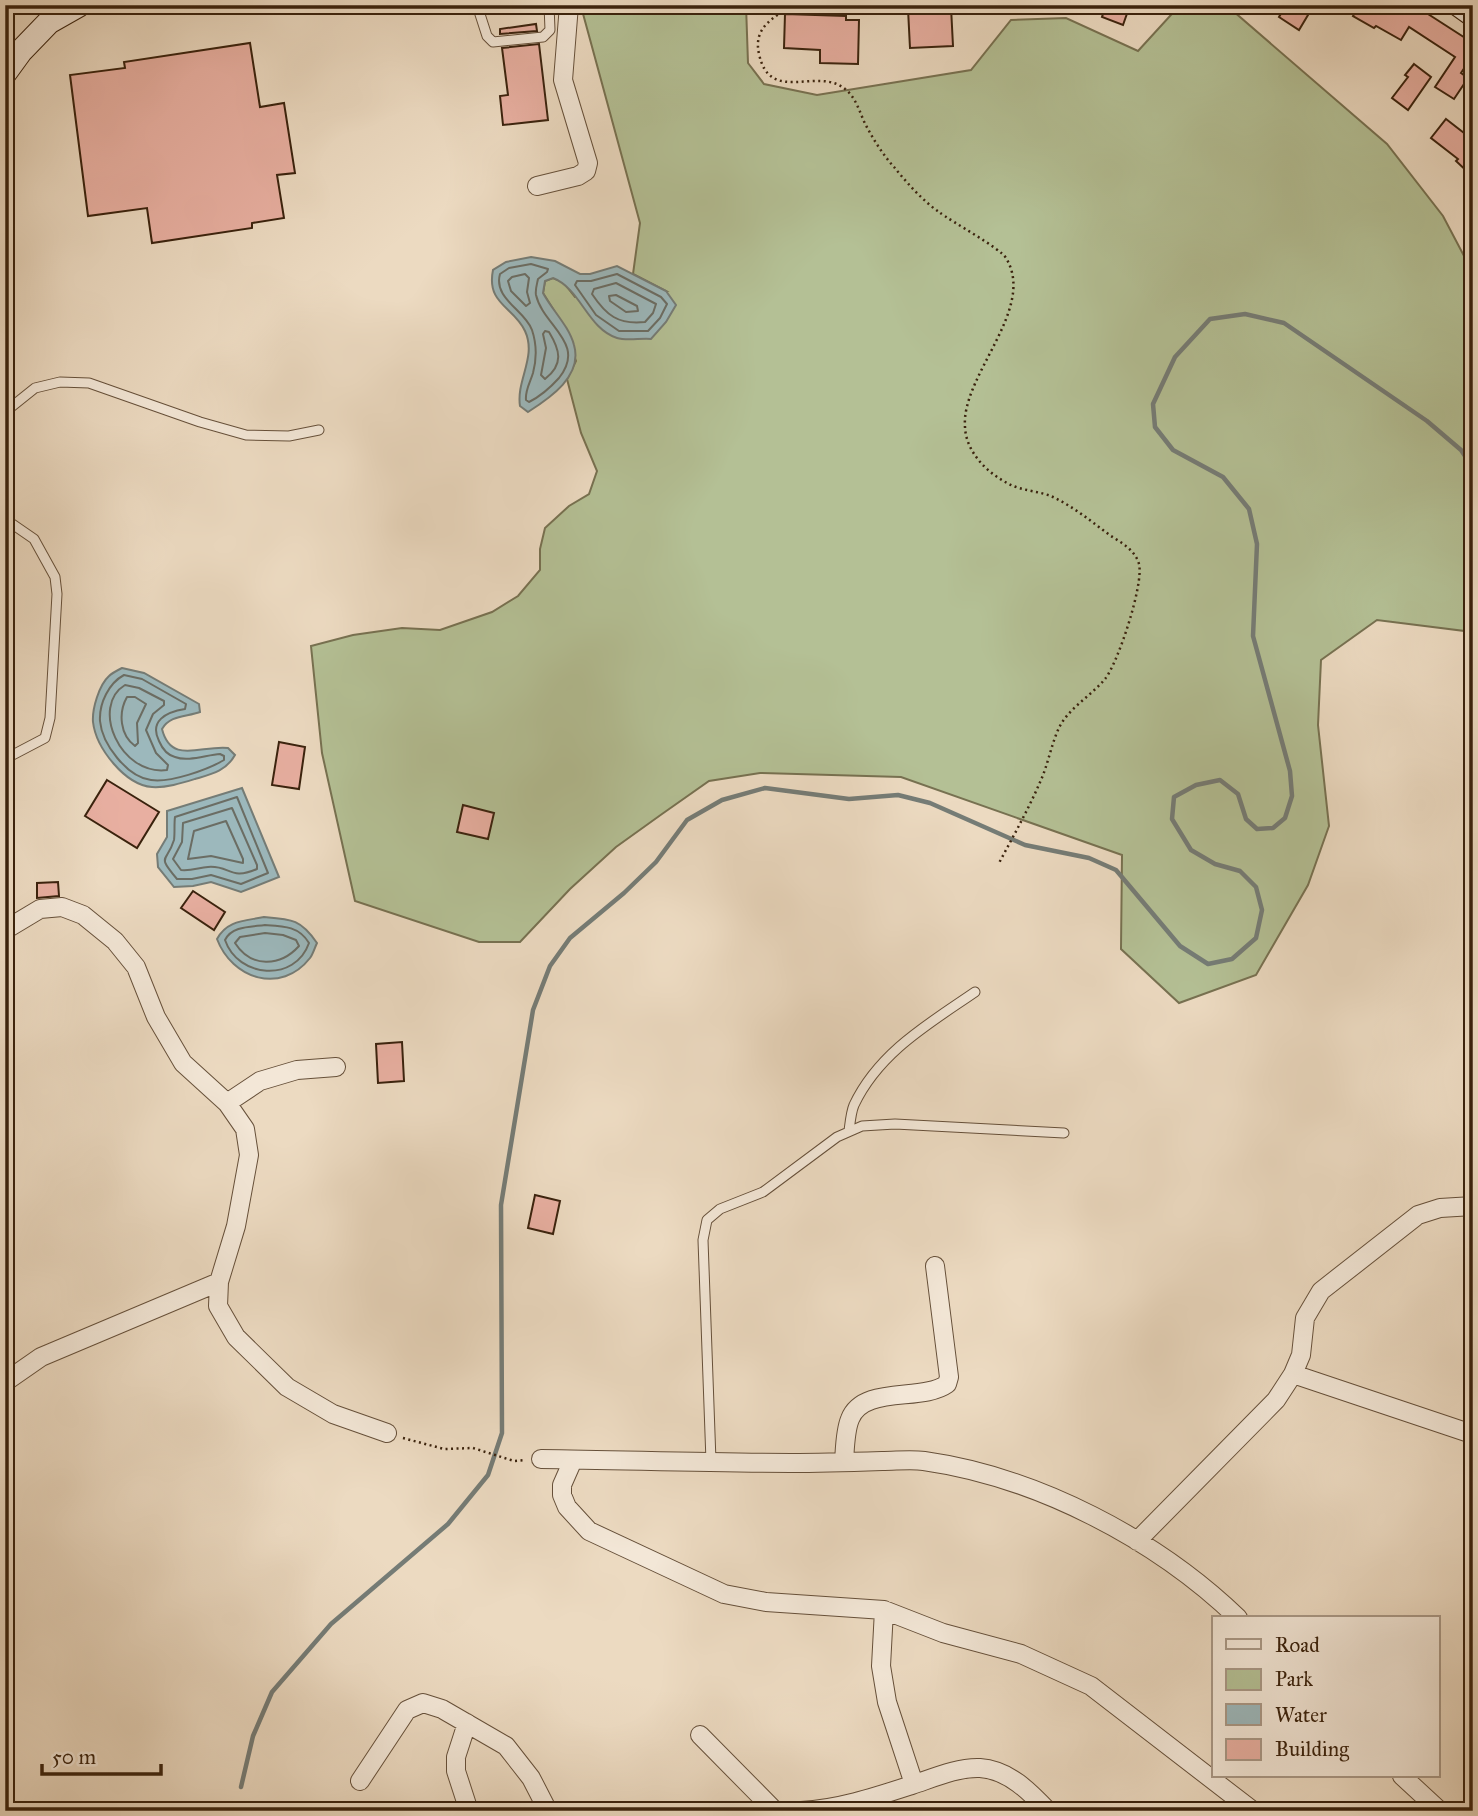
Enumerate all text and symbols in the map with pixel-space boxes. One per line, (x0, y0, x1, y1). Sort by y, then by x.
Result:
legend (1212, 1616, 1440, 1778)
text: Road (1275, 1632, 1320, 1658)
text: Park (1275, 1666, 1313, 1692)
text: Water (1275, 1702, 1327, 1728)
scale bar (42, 1732, 161, 1776)
text: Building (1275, 1736, 1349, 1762)
text: 50 m (52, 1744, 97, 1770)

